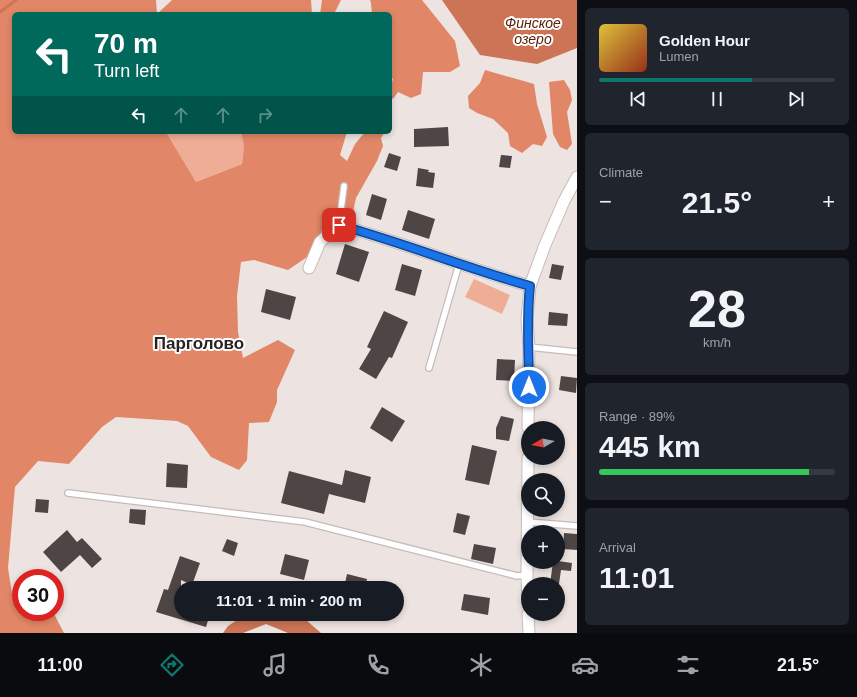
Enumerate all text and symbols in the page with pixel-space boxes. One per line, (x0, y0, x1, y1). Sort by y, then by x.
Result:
water label: Финское озеро (505, 15, 561, 47)
icon: left (28, 28, 80, 80)
text: 70 m (94, 28, 158, 59)
text: Golden Hour (659, 32, 750, 49)
text: Lumen (659, 49, 699, 64)
text: Turn left (94, 61, 159, 81)
icon: previous (627, 88, 649, 110)
icon: pause (706, 88, 728, 110)
icon: next (785, 88, 807, 110)
icon: left (128, 104, 150, 126)
icon: ahead (170, 104, 192, 126)
icon: ahead (212, 104, 234, 126)
icon: right (254, 104, 276, 126)
text: Climate (599, 165, 643, 180)
text: 21.5° (682, 186, 752, 219)
text: − (599, 189, 612, 214)
text: + (822, 189, 835, 214)
pin (322, 208, 356, 242)
icon: arrive (328, 214, 350, 236)
text: 28 (688, 280, 746, 338)
district label: Парголово (154, 334, 244, 353)
text: km/h (703, 335, 731, 350)
position arrow (508, 366, 550, 408)
text: Range · 89% (599, 409, 675, 424)
north arrow (521, 421, 565, 465)
map controls (521, 421, 565, 621)
text: 445 km (599, 430, 701, 463)
button: search (521, 473, 565, 517)
button: + (521, 525, 565, 569)
text: Arrival (599, 540, 636, 555)
text: 11:01 (599, 561, 674, 594)
speed limit sign: 30 (12, 569, 64, 621)
button: − (521, 577, 565, 621)
text: 11:01 · 1 min · 200 m (216, 592, 362, 609)
icon: directions (158, 651, 186, 679)
icon: music (261, 651, 289, 679)
icon: phone (364, 651, 392, 679)
icon: climate (467, 651, 495, 679)
icon: car (571, 651, 599, 679)
icon: filters (674, 651, 702, 679)
text: 11:00 (38, 655, 83, 675)
text: 21.5° (777, 655, 819, 675)

